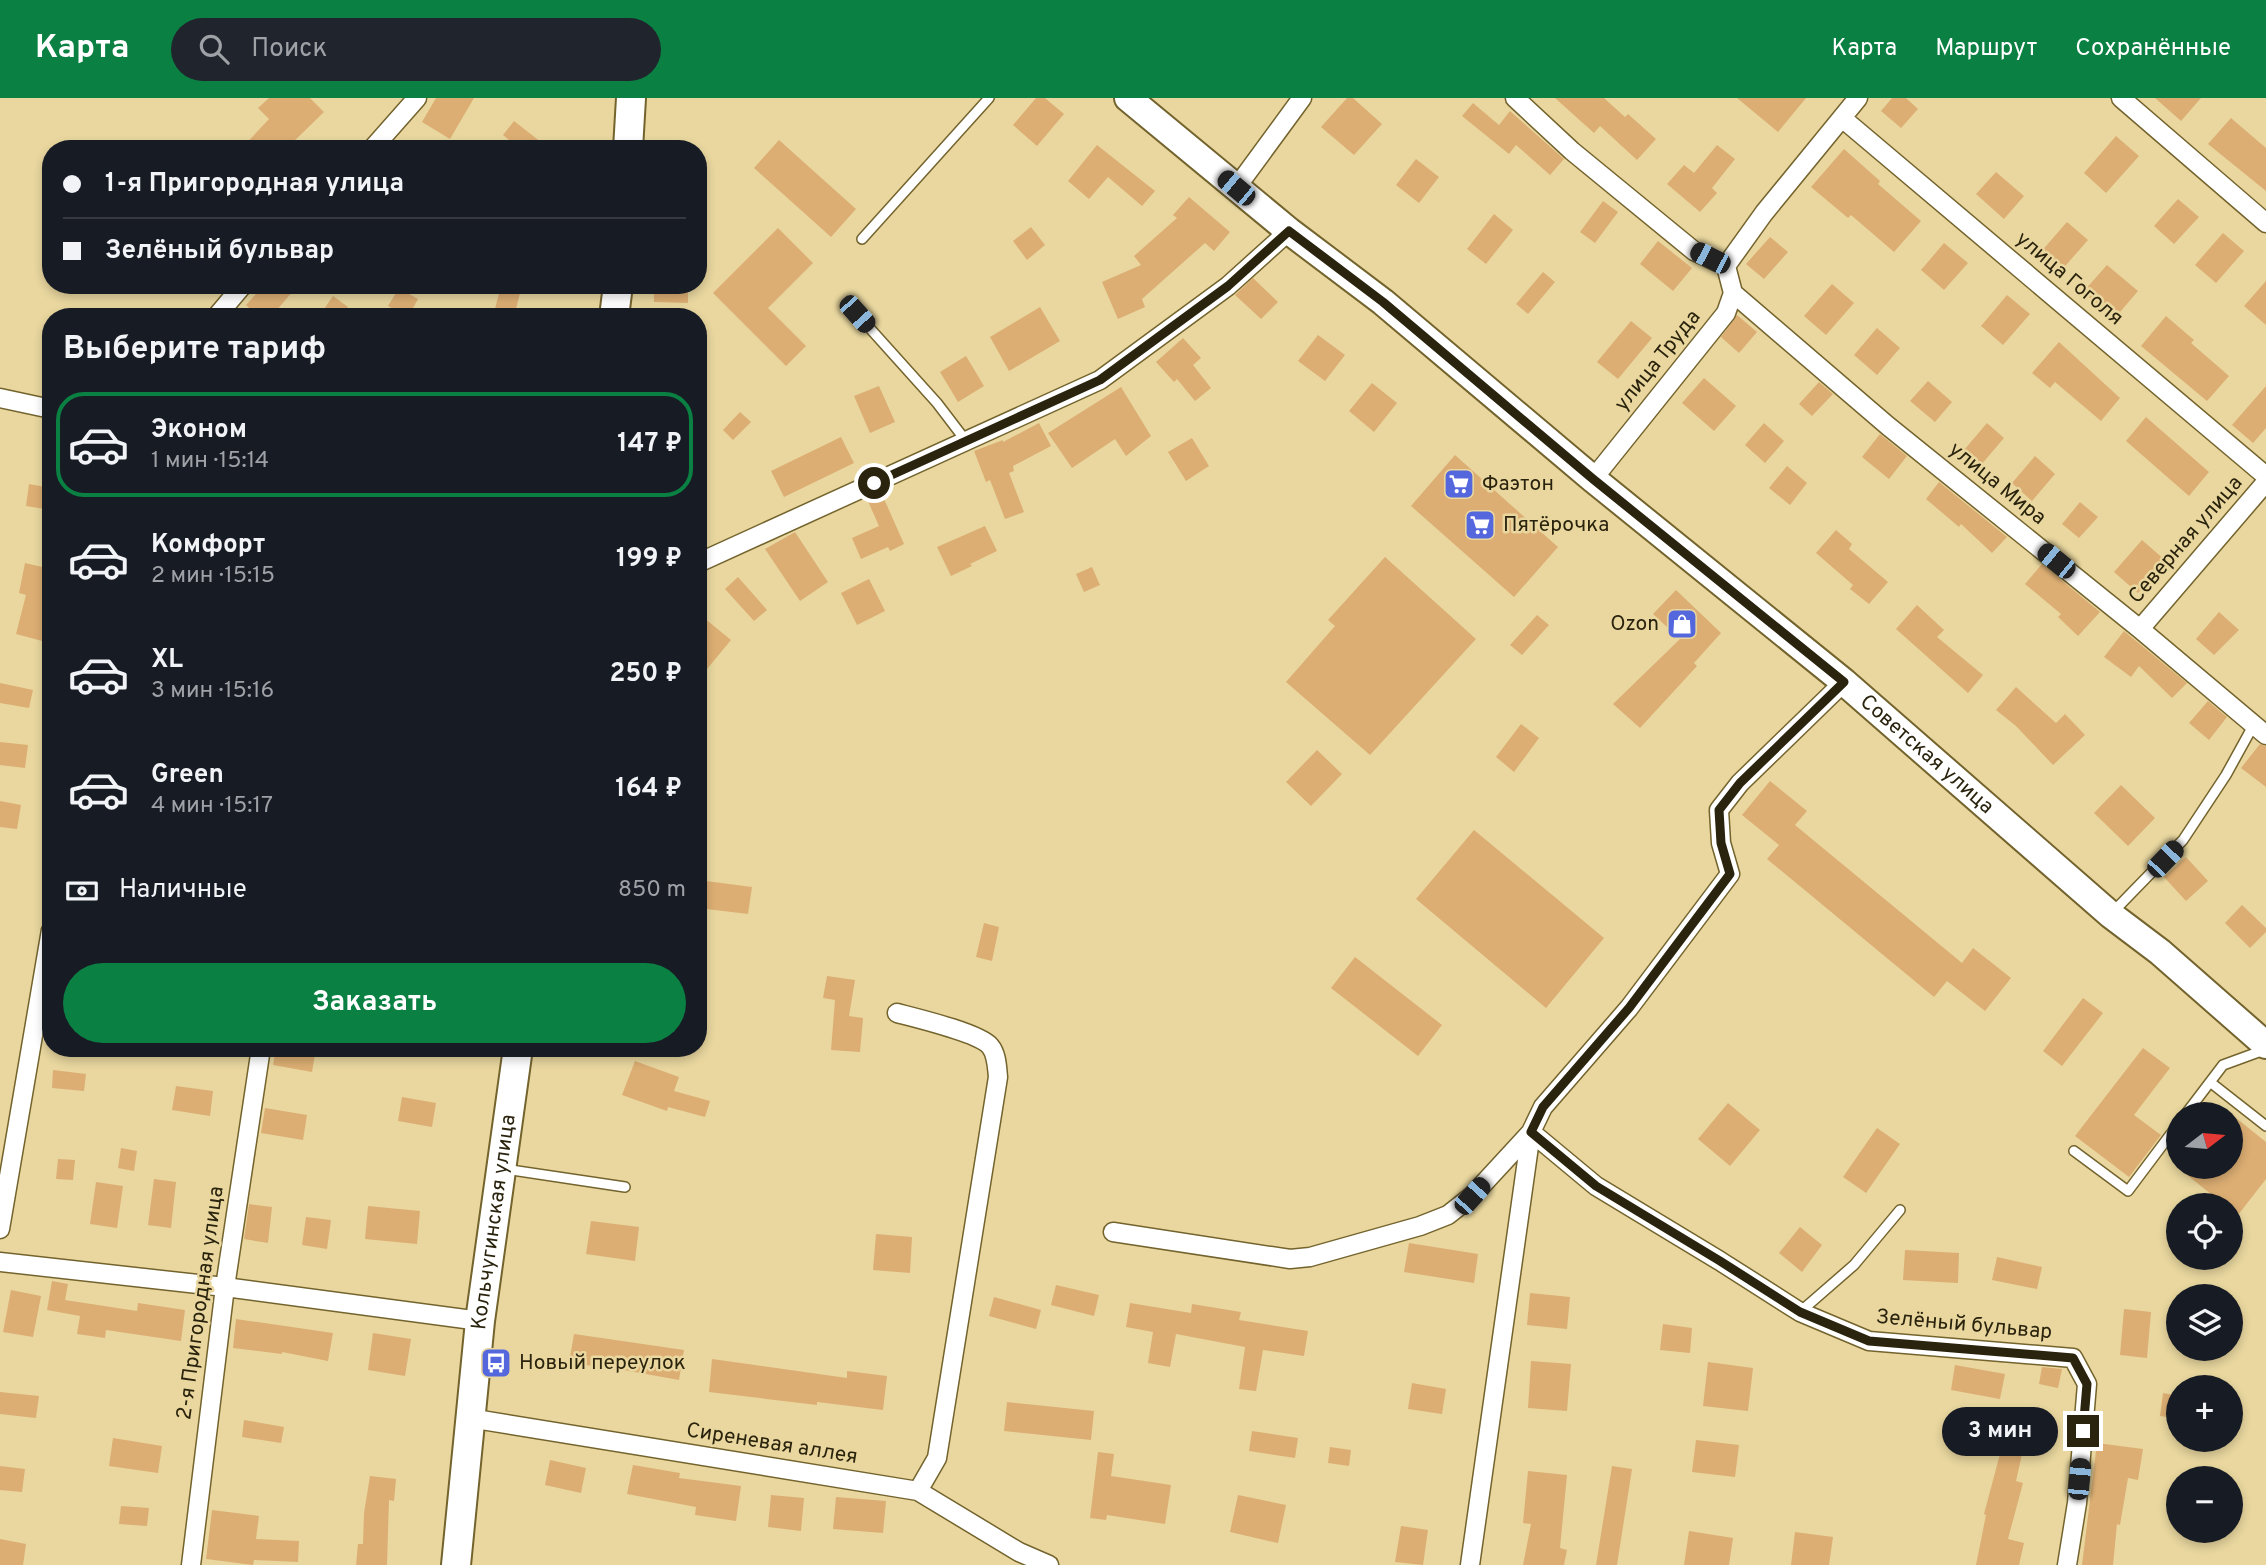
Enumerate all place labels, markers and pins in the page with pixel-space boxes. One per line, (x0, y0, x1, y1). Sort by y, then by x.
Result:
supermarket icon: Фаэтон (1442, 467, 1476, 501)
place label: Фаэтон (1482, 471, 1554, 498)
supermarket icon: Пятёрочка (1463, 508, 1497, 542)
place label: Пятёрочка (1503, 512, 1609, 539)
shop icon: Ozon (1665, 607, 1699, 641)
place label: Ozon (1610, 611, 1659, 638)
bus stop icon: Новый переулок (479, 1346, 513, 1380)
place label: Новый переулок (519, 1350, 686, 1377)

